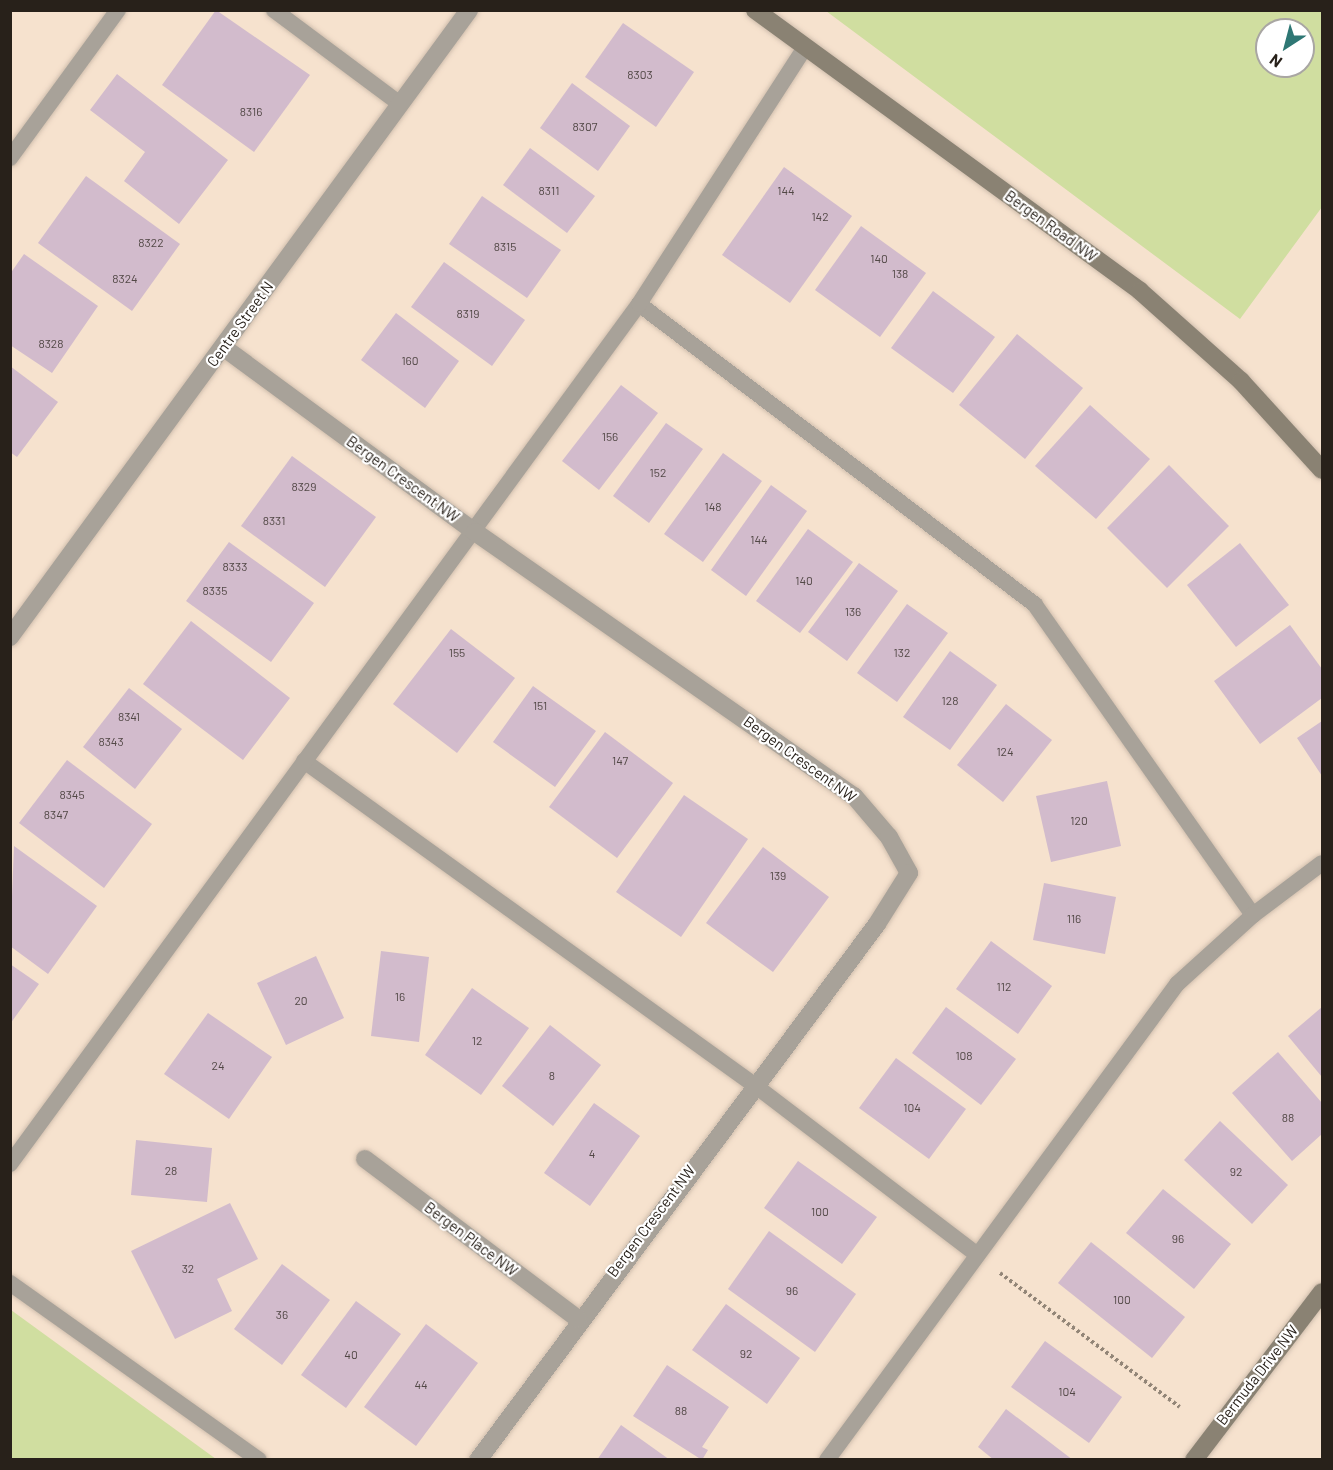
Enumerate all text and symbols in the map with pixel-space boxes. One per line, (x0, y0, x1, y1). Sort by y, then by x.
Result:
north arrow (1255, 18, 1315, 78)
text: N (1265, 51, 1285, 72)
house number: 8303 (627, 68, 653, 82)
house number: 8316 (240, 105, 262, 119)
house number: 8307 (573, 120, 597, 134)
house number: 8311 (539, 184, 559, 198)
house number: 144 (777, 184, 795, 198)
street label: Bergen Road NW (1002, 187, 1100, 265)
house number: 142 (811, 210, 829, 224)
house number: 8322 (138, 236, 164, 250)
house number: 8315 (494, 240, 516, 254)
house number: 140 (870, 252, 888, 266)
house number: 138 (892, 267, 908, 281)
house number: 8324 (112, 272, 138, 286)
street label: Centre Street N (203, 278, 277, 370)
house number: 8319 (457, 307, 479, 321)
house number: 8328 (38, 337, 64, 351)
house number: 160 (401, 354, 419, 368)
house number: 156 (602, 430, 618, 444)
street label: Bergen Crescent NW (343, 432, 463, 526)
house number: 152 (650, 466, 666, 480)
house number: 8329 (291, 480, 317, 494)
house number: 148 (704, 500, 722, 514)
house number: 8331 (263, 514, 285, 528)
house number: 144 (750, 533, 768, 547)
house number: 8333 (223, 560, 247, 574)
house number: 140 (795, 574, 813, 588)
house number: 8335 (203, 584, 227, 598)
house number: 136 (845, 605, 861, 619)
house number: 155 (449, 646, 465, 660)
house number: 132 (894, 646, 910, 660)
house number: 128 (942, 694, 958, 708)
house number: 151 (533, 699, 547, 713)
house number: 8341 (118, 710, 140, 724)
street label: Bergen Crescent NW (740, 712, 860, 806)
house number: 8343 (98, 735, 124, 749)
house number: 124 (996, 745, 1014, 759)
house number: 147 (612, 754, 628, 768)
house number: 8345 (59, 788, 85, 802)
house number: 8347 (44, 808, 68, 822)
house number: 120 (1070, 814, 1088, 828)
house number: 139 (770, 869, 786, 883)
house number: 116 (1067, 912, 1081, 926)
house number: 112 (997, 980, 1011, 994)
house number: 16 (395, 990, 405, 1004)
house number: 20 (294, 994, 308, 1008)
house number: 12 (472, 1034, 482, 1048)
house number: 108 (955, 1049, 973, 1063)
house number: 24 (211, 1059, 225, 1073)
house number: 8 (549, 1069, 555, 1083)
house number: 104 (903, 1101, 921, 1115)
house number: 88 (1282, 1111, 1294, 1125)
house number: 4 (589, 1147, 595, 1161)
street label: Bergen Crescent NW (603, 1162, 699, 1280)
house number: 28 (165, 1164, 177, 1178)
house number: 92 (1230, 1165, 1242, 1179)
street label: Bergen Place NW (421, 1198, 521, 1280)
house number: 100 (811, 1205, 829, 1219)
house number: 96 (1172, 1232, 1184, 1246)
house number: 32 (182, 1262, 194, 1276)
house number: 96 (786, 1284, 798, 1298)
house number: 100 (1113, 1293, 1131, 1307)
house number: 36 (276, 1308, 288, 1322)
street label: Bermuda Drive NW (1212, 1321, 1302, 1429)
house number: 92 (740, 1347, 752, 1361)
house number: 40 (344, 1348, 358, 1362)
house number: 44 (414, 1378, 428, 1392)
house number: 104 (1058, 1385, 1076, 1399)
house number: 88 (675, 1404, 687, 1418)

